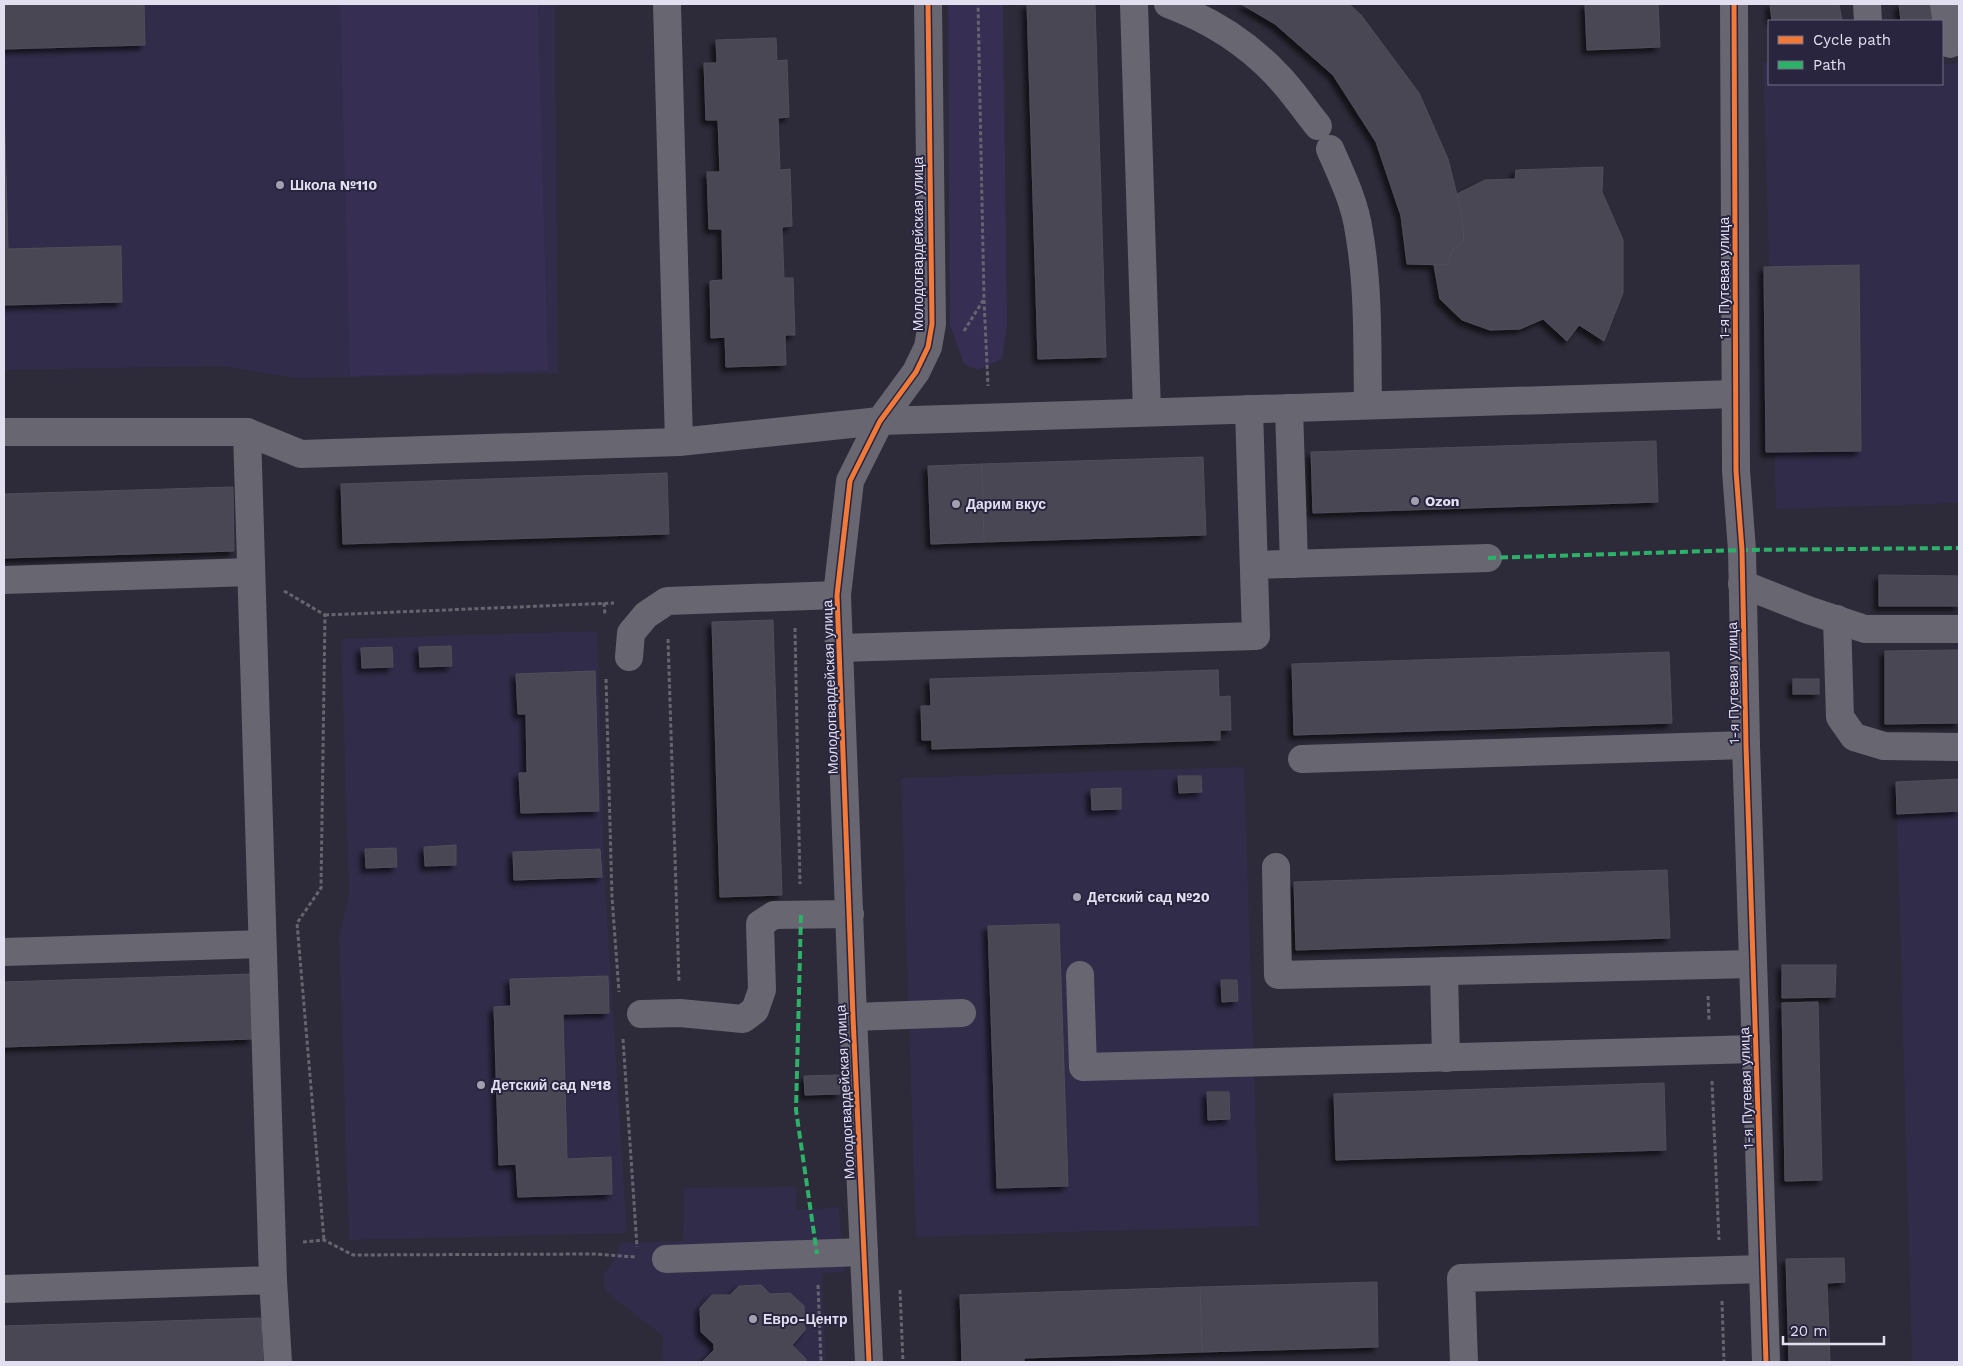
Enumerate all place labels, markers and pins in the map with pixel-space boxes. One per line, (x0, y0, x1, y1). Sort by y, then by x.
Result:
place label: Школа №110 (290, 177, 377, 193)
marker: Школа №110 (274, 179, 286, 191)
place label: Ozon (1425, 493, 1460, 509)
marker: Ozon (1409, 495, 1421, 507)
place label: Дарим вкус (966, 496, 1046, 512)
marker: Дарим вкус (950, 498, 962, 510)
place label: Детский сад №20 (1087, 889, 1210, 905)
marker: Детский сад №20 (1071, 891, 1083, 903)
place label: Детский сад №18 (491, 1077, 611, 1093)
marker: Детский сад №18 (475, 1079, 487, 1091)
place label: Евро-Центр (763, 1311, 848, 1327)
marker: Евро-Центр (747, 1313, 759, 1325)

